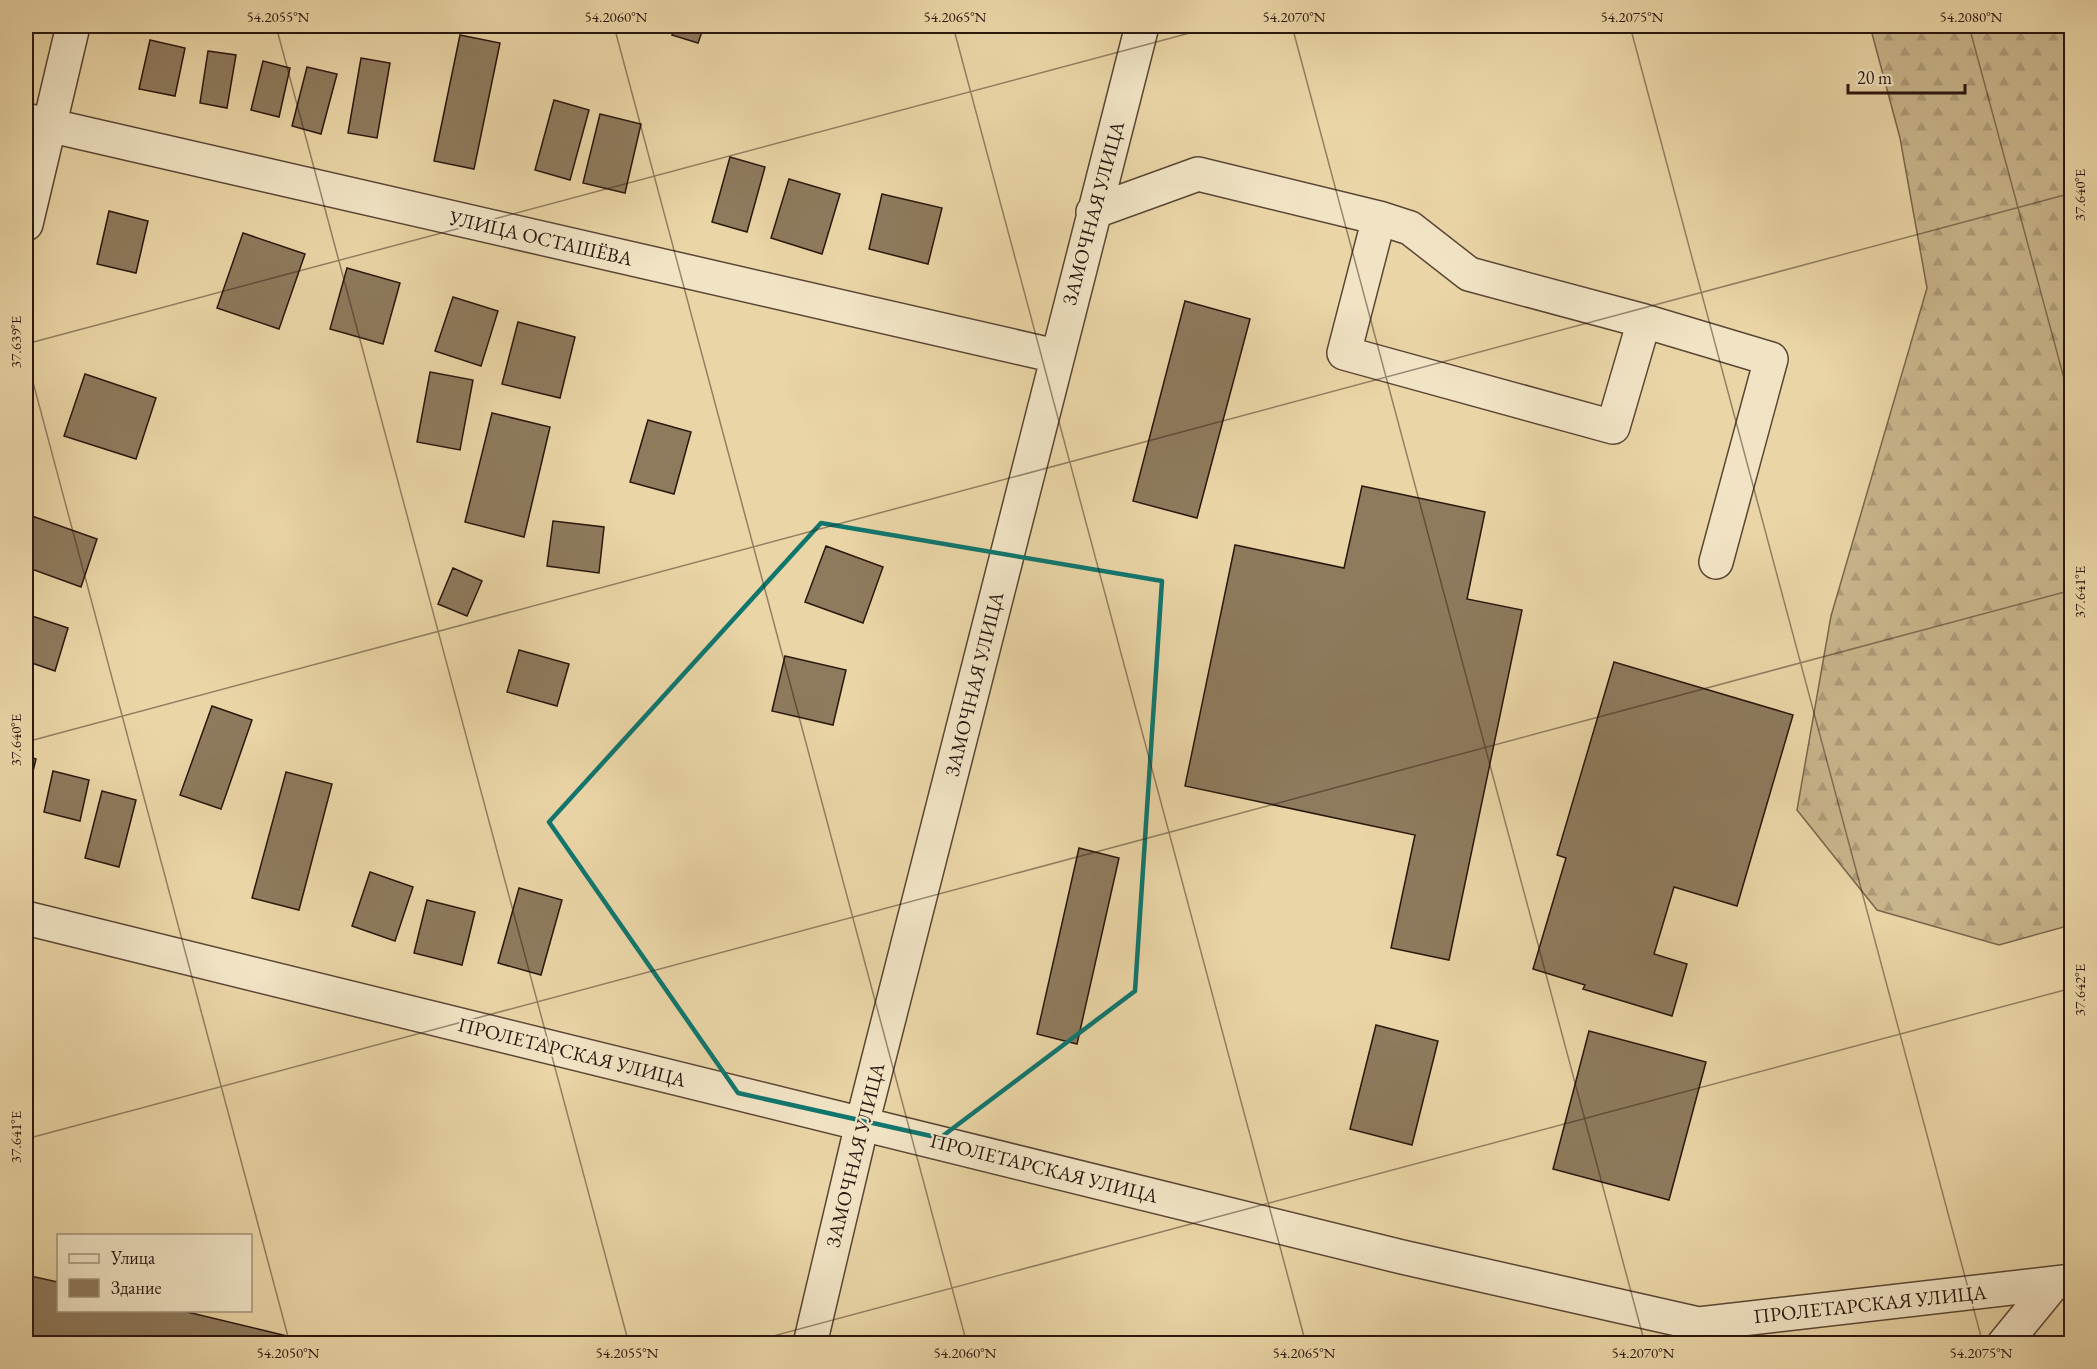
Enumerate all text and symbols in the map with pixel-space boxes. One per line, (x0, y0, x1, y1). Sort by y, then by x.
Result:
text: 54.2055°N (247, 7, 310, 26)
text: 54.2060°N (585, 7, 648, 26)
text: 54.2065°N (924, 7, 987, 26)
text: 54.2070°N (1263, 7, 1326, 26)
text: 54.2075°N (1601, 7, 1664, 26)
text: 54.2080°N (1940, 7, 2003, 26)
scale bar (1848, 57, 1965, 95)
text: 20 m (1857, 66, 1892, 89)
street label: ЗАМОЧНАЯ УЛИЦА (1056, 118, 1130, 308)
text: 37.640°E (2070, 168, 2089, 221)
street label: УЛИЦА ОСТАШЁВА (446, 204, 635, 272)
text: 37.639°E (6, 315, 25, 368)
text: 37.641°E (2070, 565, 2089, 618)
street label: ЗАМОЧНАЯ УЛИЦА (938, 589, 1010, 779)
text: 37.640°E (6, 713, 25, 766)
text: 37.642°E (2070, 963, 2089, 1016)
street label: ПРОЛЕТАРСКАЯ УЛИЦА (455, 1011, 689, 1093)
street label: ЗАМОЧНАЯ УЛИЦА (819, 1060, 891, 1250)
text: 37.641°E (6, 1110, 25, 1163)
street label: ПРОЛЕТАРСКАЯ УЛИЦА (927, 1127, 1161, 1209)
legend (57, 1234, 252, 1312)
text: Улица (110, 1246, 156, 1269)
text: Здание (111, 1276, 161, 1299)
street label: ПРОЛЕТАРСКАЯ УЛИЦА (1752, 1279, 1988, 1329)
text: 54.2050°N (257, 1343, 320, 1362)
text: 54.2055°N (596, 1343, 659, 1362)
text: 54.2060°N (934, 1343, 997, 1362)
text: 54.2065°N (1273, 1343, 1336, 1362)
text: 54.2070°N (1612, 1343, 1675, 1362)
text: 54.2075°N (1950, 1343, 2013, 1362)

